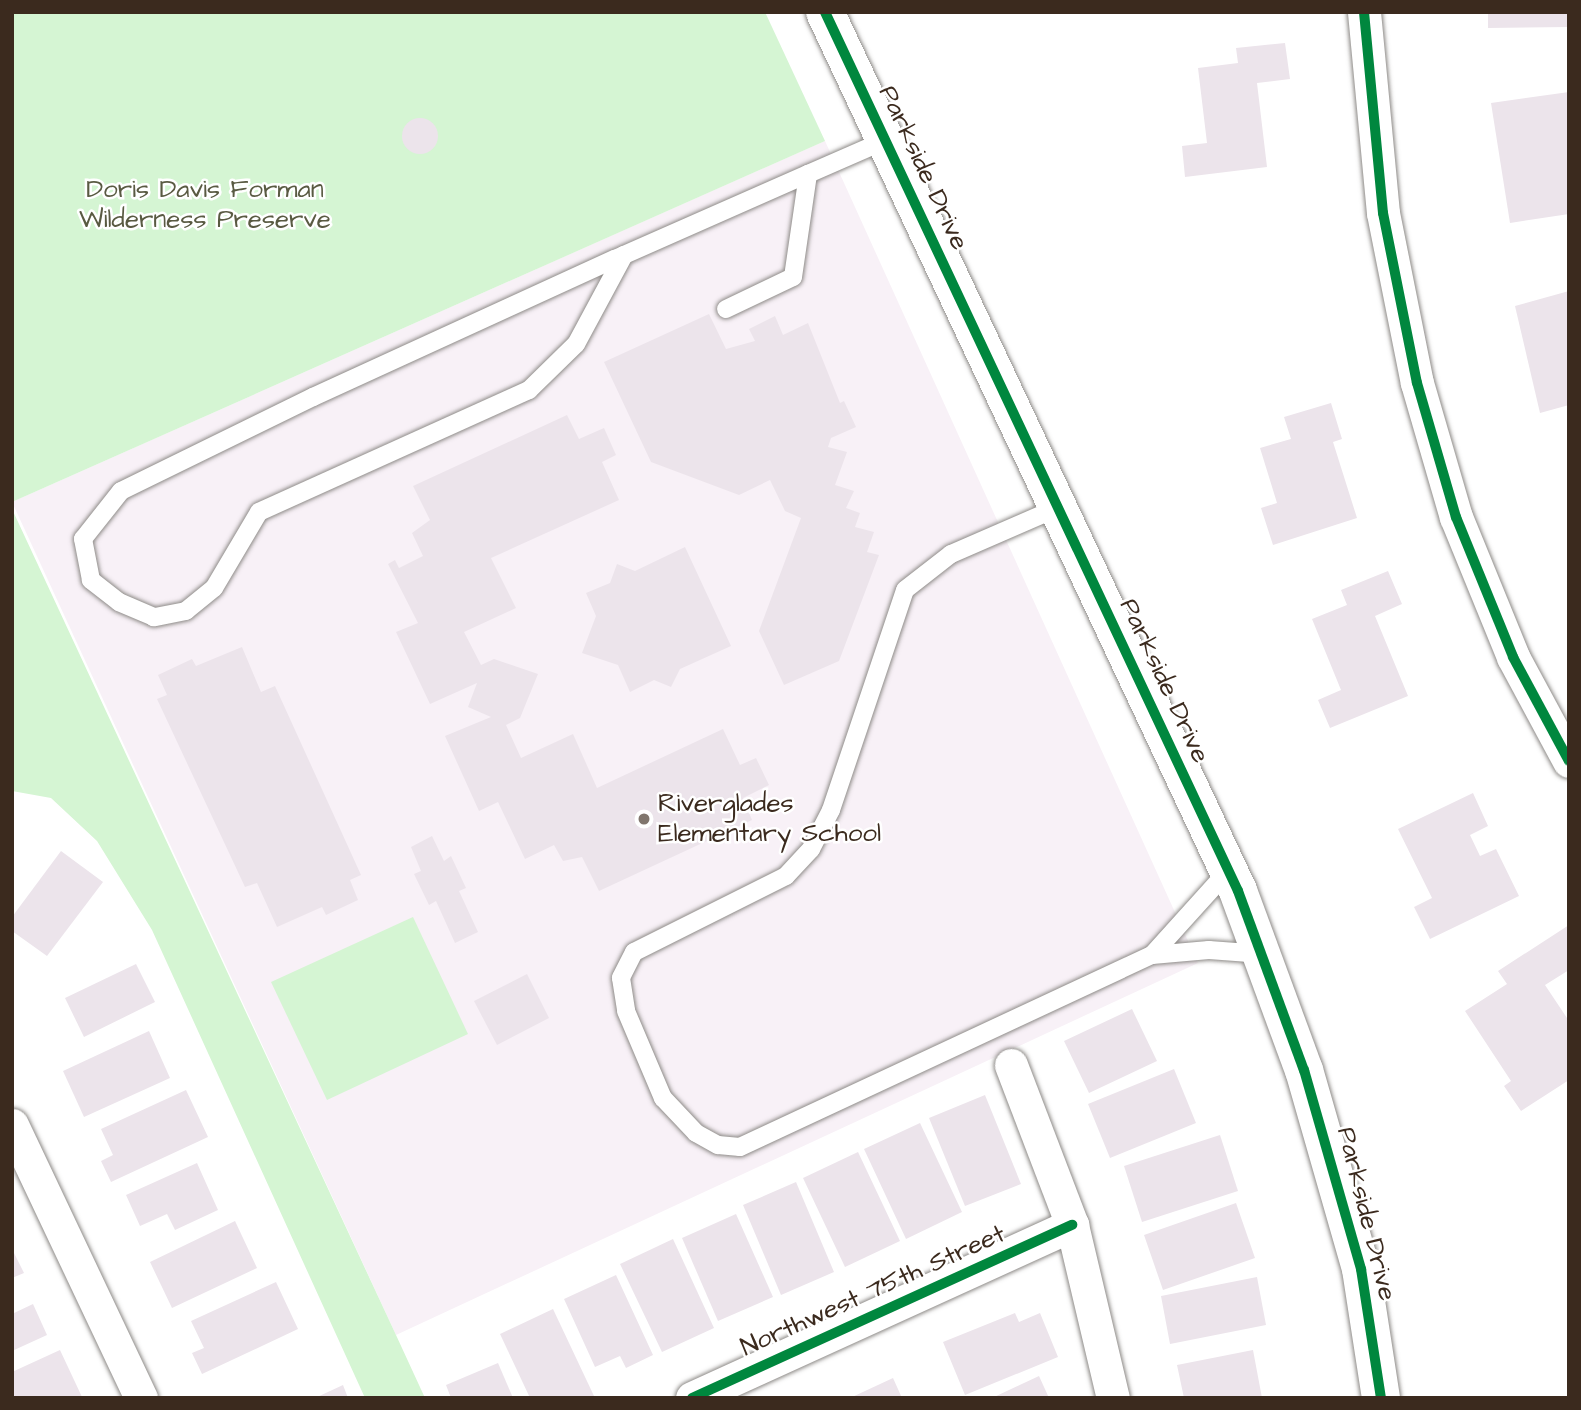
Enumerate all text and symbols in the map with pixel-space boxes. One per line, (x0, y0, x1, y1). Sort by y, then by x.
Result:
street label: Parkside Drive (871, 81, 975, 255)
park label: Doris Davis Forman Wilderness Preserve (79, 174, 331, 235)
street label: Parkside Drive (1112, 594, 1216, 768)
place label: Riverglades Elementary School (658, 788, 881, 850)
marker: Riverglades Elementary School (636, 811, 652, 827)
street label: Parkside Drive (1329, 1124, 1403, 1304)
street label: Northwest 75th Street (736, 1219, 1010, 1363)

